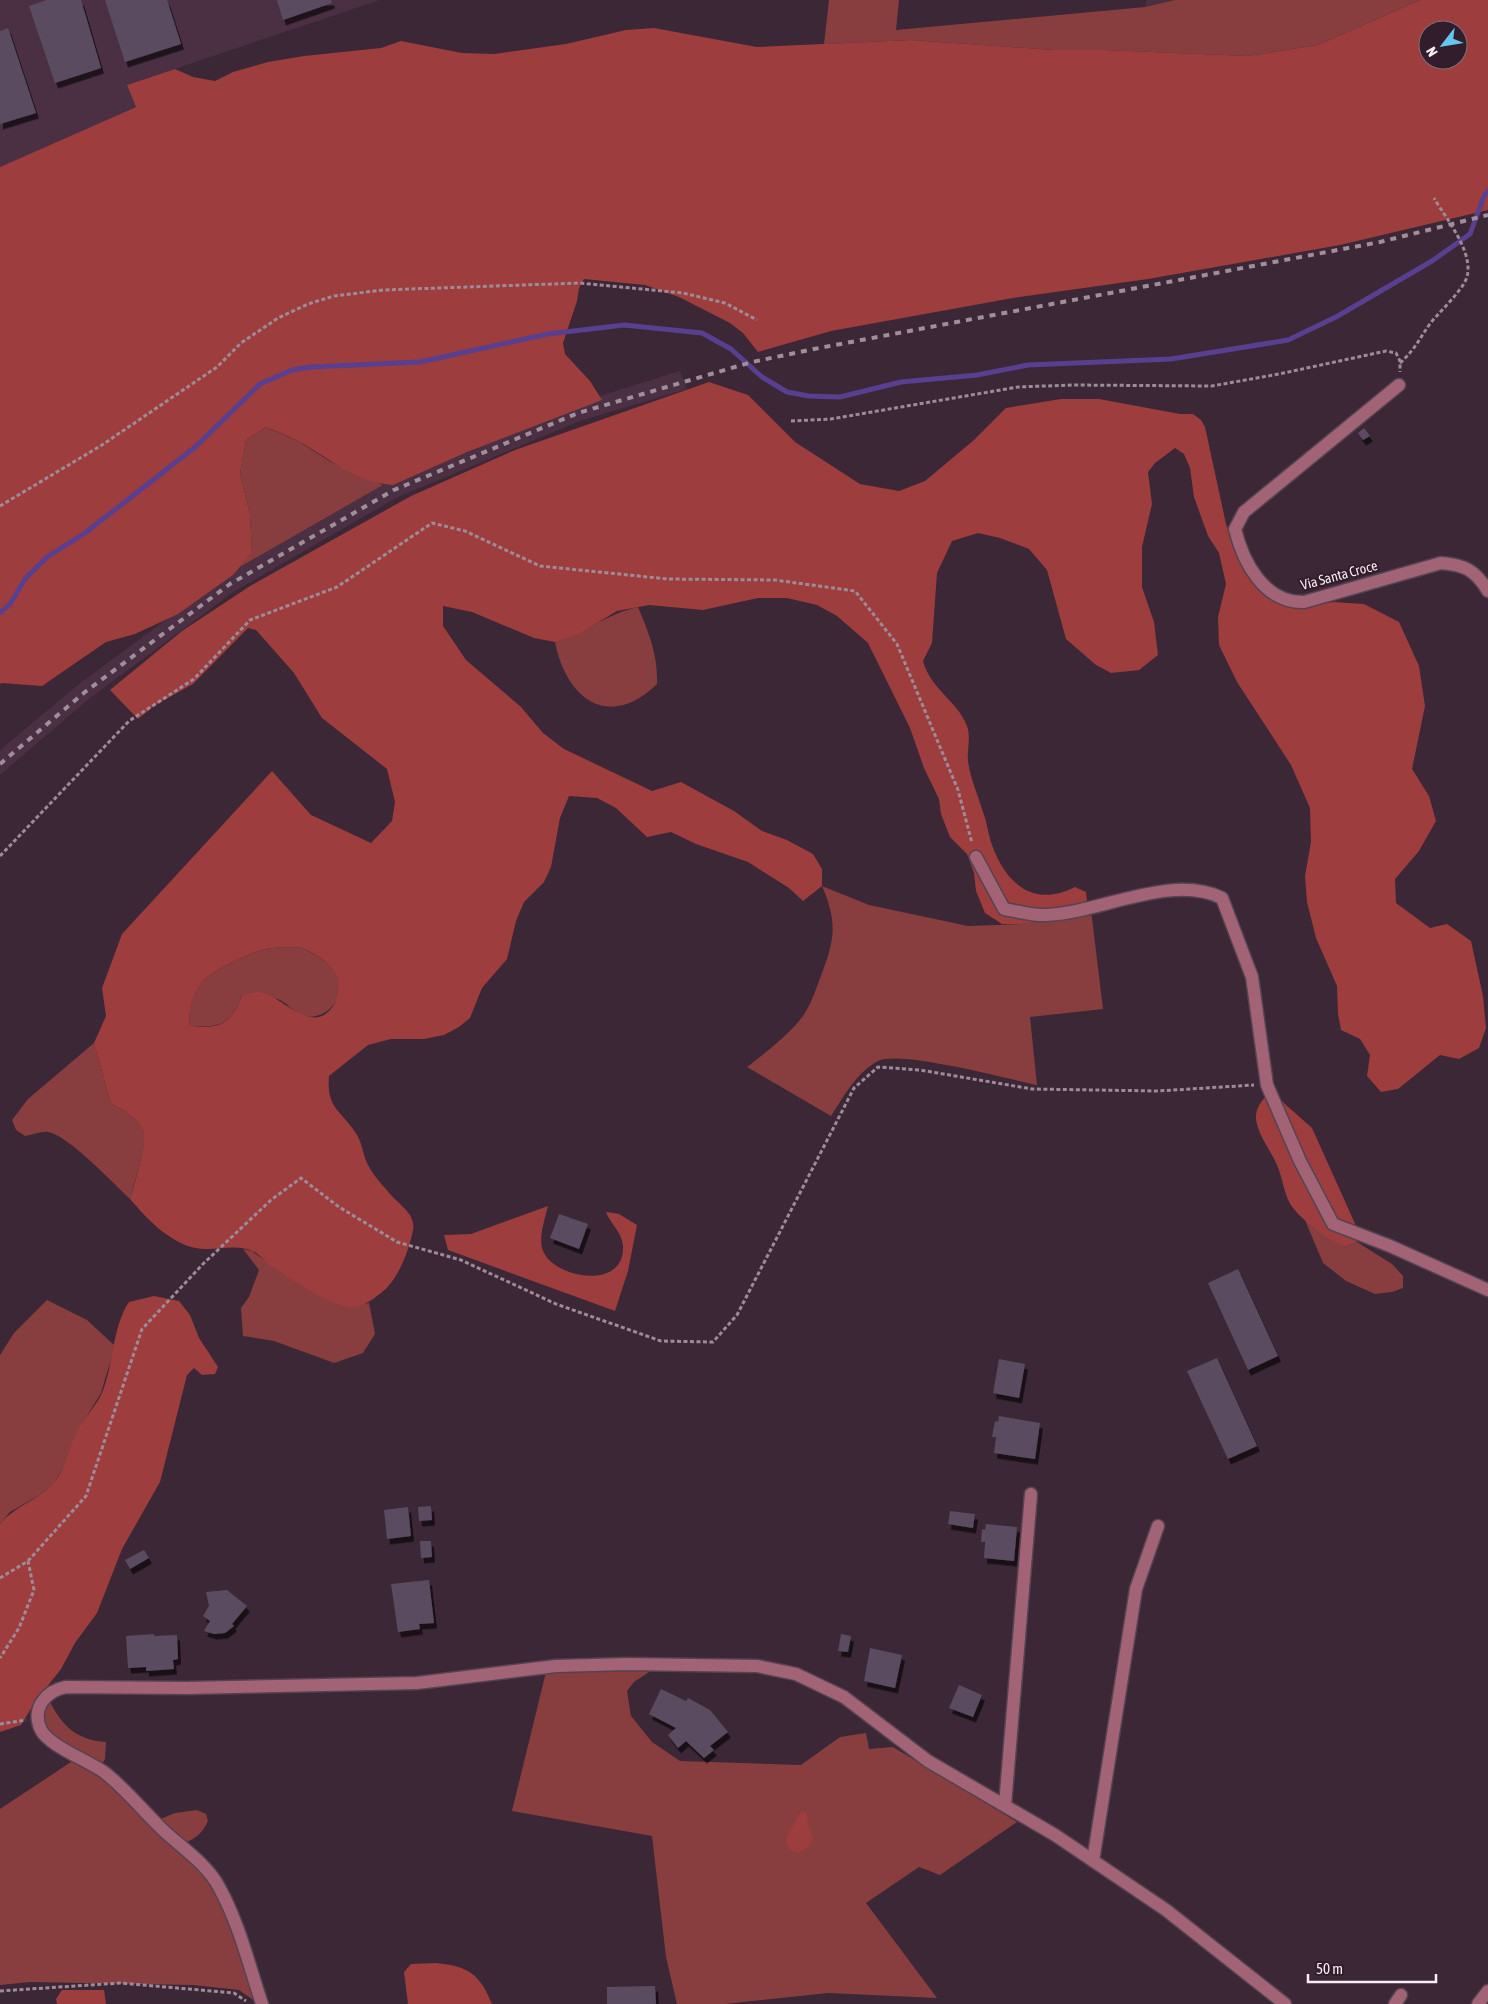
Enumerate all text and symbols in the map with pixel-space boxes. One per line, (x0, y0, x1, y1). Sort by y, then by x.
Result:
north arrow (1418, 20, 1468, 70)
text: N (1423, 44, 1441, 59)
street label: Via Santa Croce (1299, 557, 1379, 593)
scale bar (1308, 1952, 1436, 1984)
text: 50 m (1316, 1960, 1343, 1977)

